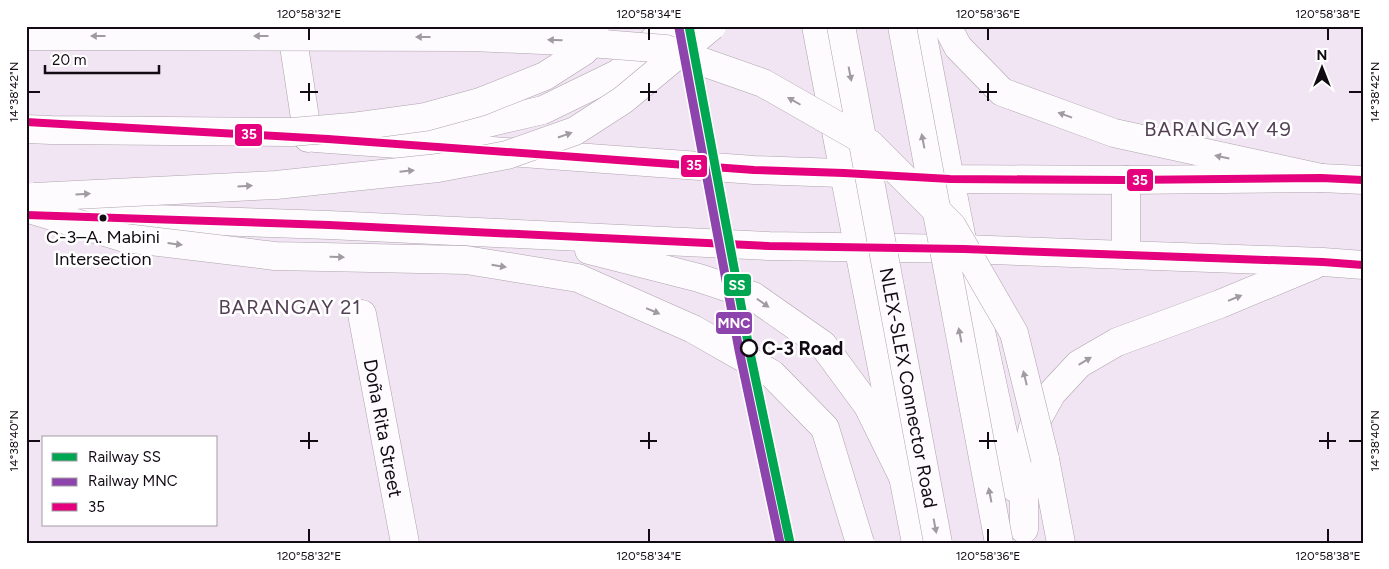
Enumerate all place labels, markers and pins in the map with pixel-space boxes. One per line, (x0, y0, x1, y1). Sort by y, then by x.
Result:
marker: C-3–A. Mabini Intersection (98, 213, 108, 223)
place label: C-3–A. Mabini Intersection (46, 226, 160, 270)
place label: C-3 Road (762, 337, 843, 360)
marker: C-3 Road (740, 339, 758, 357)

